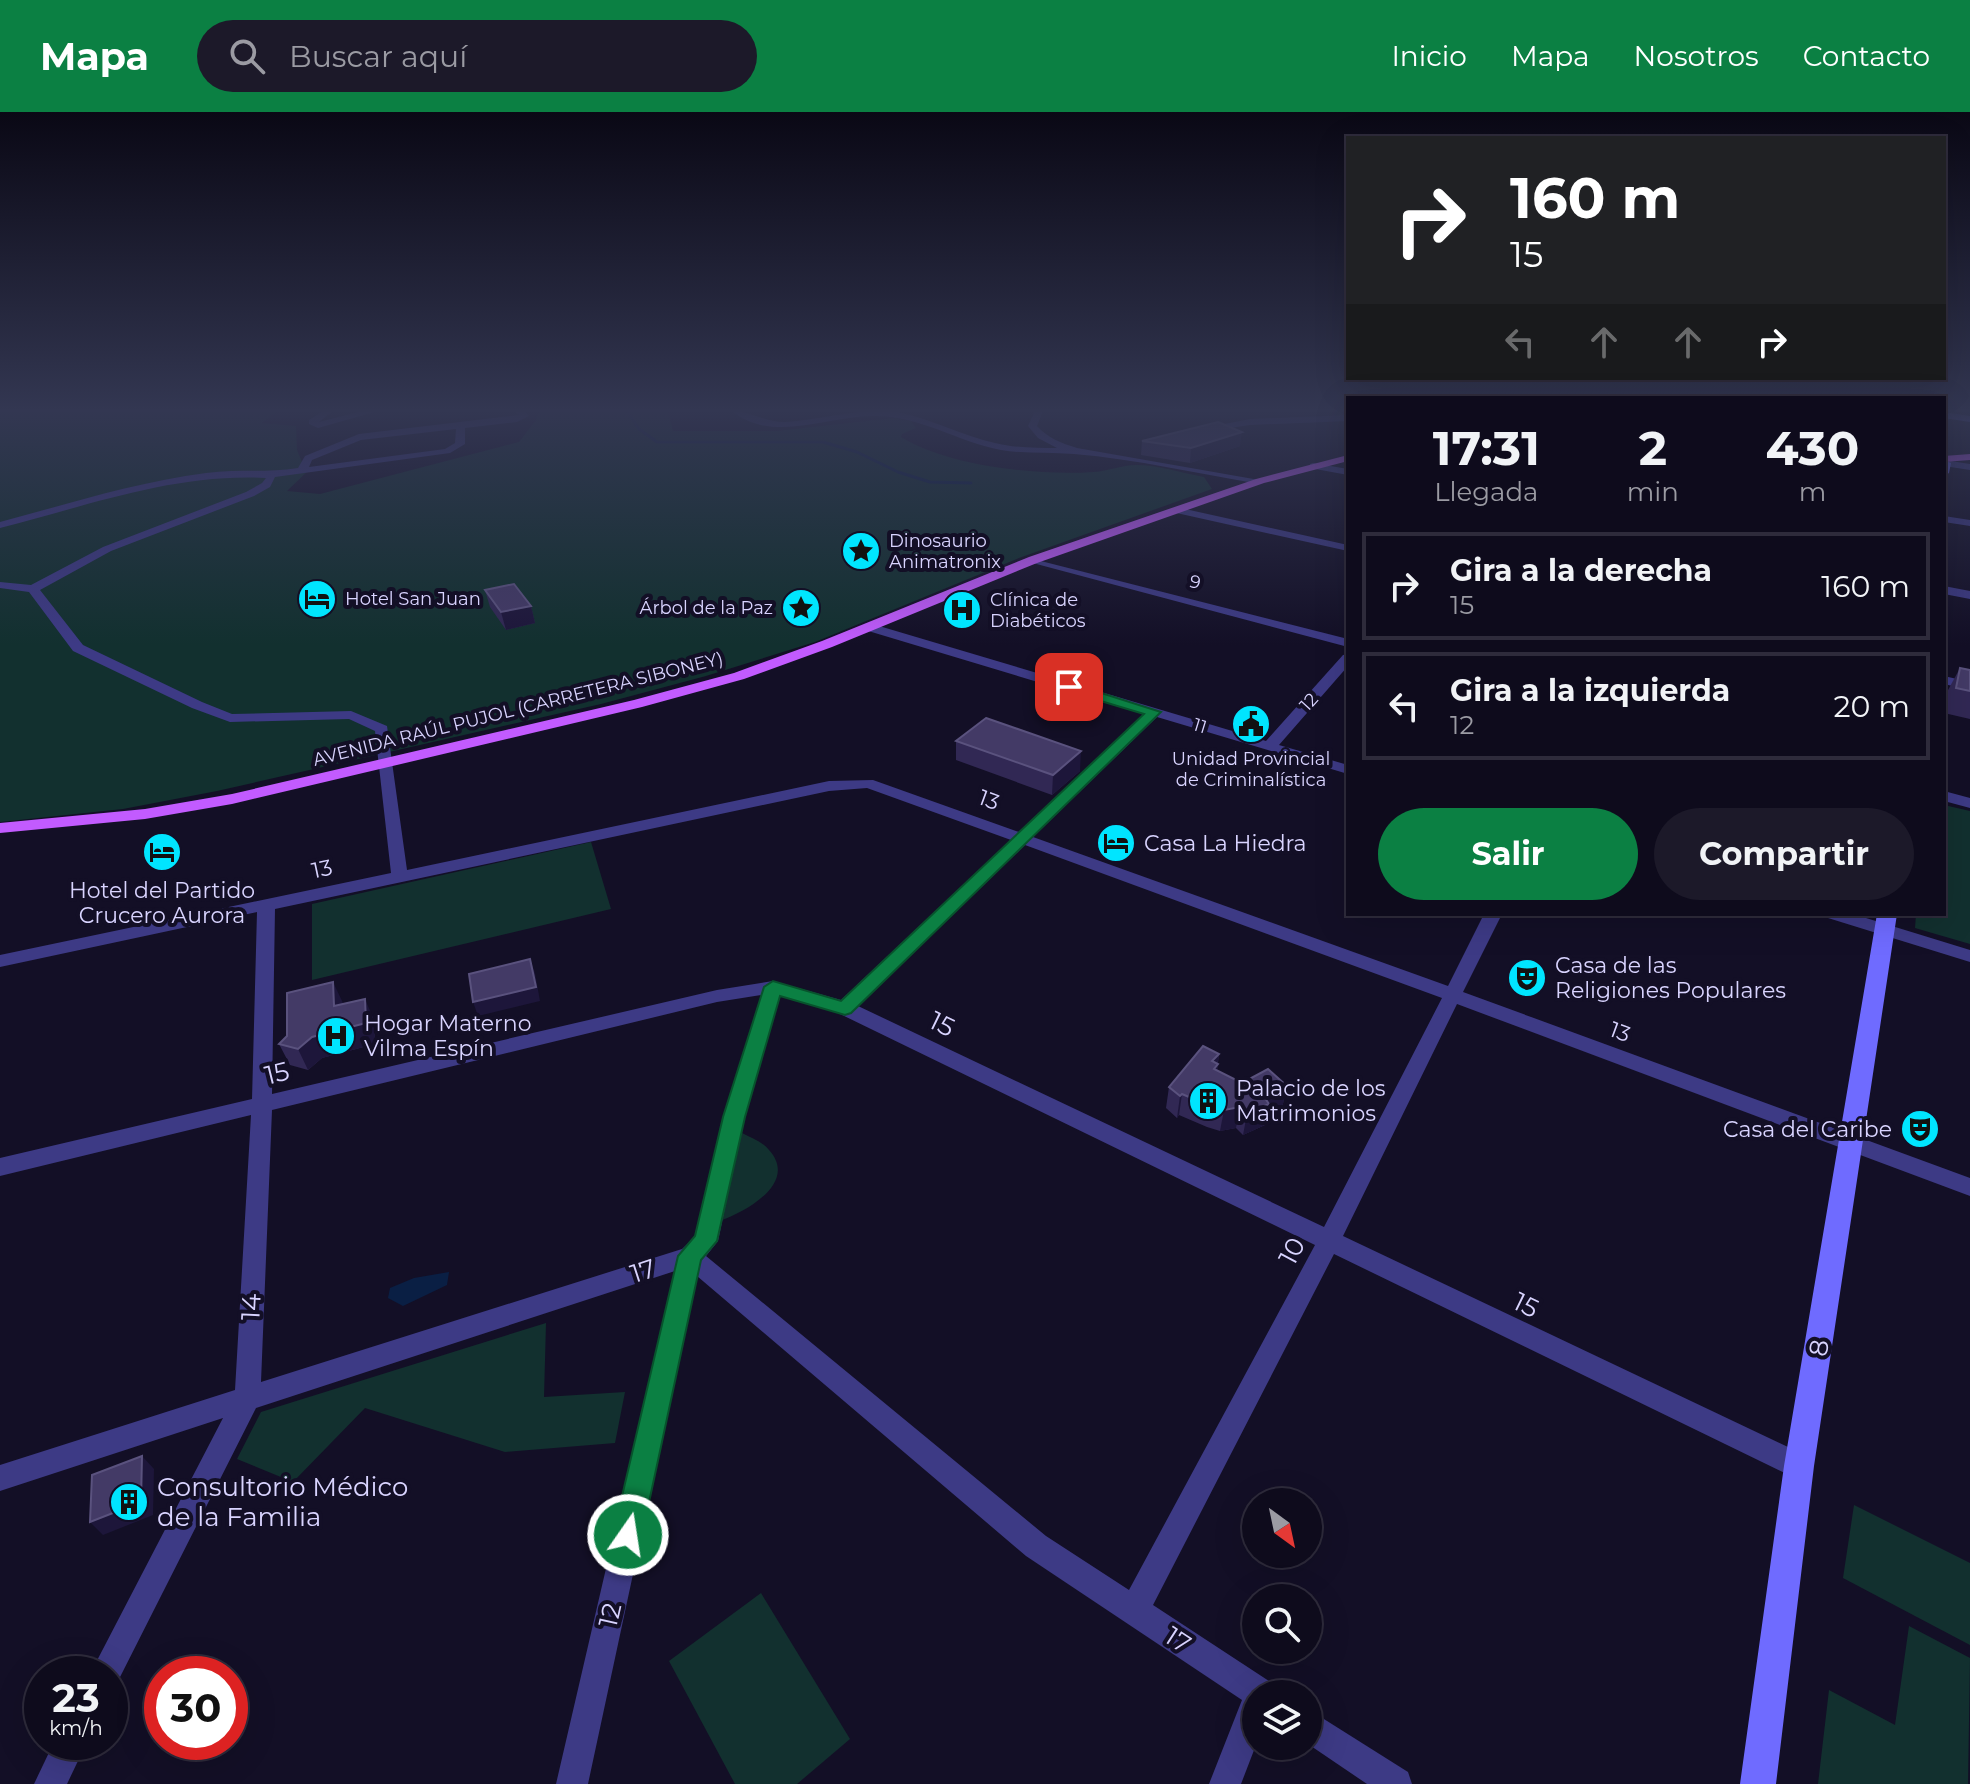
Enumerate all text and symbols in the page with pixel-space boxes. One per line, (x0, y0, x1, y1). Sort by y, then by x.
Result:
search box (197, 20, 757, 92)
text: Mapa (40, 33, 149, 80)
icon: search (225, 34, 269, 78)
text: Buscar aquí (289, 38, 467, 75)
text: Inicio (1391, 39, 1467, 73)
text: Mapa (1511, 39, 1590, 73)
text: Nosotros (1634, 39, 1759, 73)
text: Contacto (1803, 39, 1930, 73)
text: 160 m (1510, 164, 1680, 232)
icon: right (1378, 168, 1482, 272)
text: 15 (1510, 232, 1543, 276)
icon: left (1498, 320, 1542, 364)
icon: ahead (1582, 320, 1626, 364)
icon: ahead (1666, 320, 1710, 364)
icon: right (1750, 320, 1794, 364)
text: 17:31 (1433, 419, 1540, 477)
text: 2 (1639, 419, 1667, 477)
text: 430 (1766, 419, 1859, 477)
text: Llegada (1434, 476, 1538, 508)
text: min (1627, 476, 1679, 508)
text: m (1799, 476, 1826, 508)
place icon: Dinosaurio Animatronix (840, 530, 882, 572)
place label: Dinosaurio Animatronix (889, 530, 1001, 573)
text: Gira a la derecha (1450, 552, 1712, 589)
icon: right (1382, 564, 1426, 608)
text: 160 m (1821, 568, 1910, 605)
street label: 9 (1187, 570, 1203, 594)
hotel icon: Hotel San Juan (296, 578, 338, 620)
place icon: Árbol de la Paz (780, 587, 822, 629)
place label: Hotel San Juan (345, 588, 481, 610)
hospital icon: Clínica de Diabéticos (941, 589, 983, 631)
place label: Clínica de Diabéticos (990, 589, 1086, 632)
text: 15 (1450, 589, 1474, 621)
place label: Árbol de la Paz (640, 597, 773, 619)
street label: AVENIDA RAÚL PUJOL (CARRETERA SIBONEY) (311, 647, 725, 771)
pin (1035, 653, 1103, 721)
icon: arrive (1047, 665, 1091, 709)
text: Gira a la izquierda (1450, 672, 1730, 709)
icon: left (1382, 684, 1426, 728)
street label: 12 (1295, 688, 1323, 716)
text: 20 m (1833, 688, 1910, 725)
public building icon: Unidad Provincial de Criminalística (1230, 703, 1272, 745)
text: 12 (1450, 709, 1474, 741)
street label: 11 (1191, 714, 1209, 738)
place label: Unidad Provincial de Criminalística (1172, 748, 1330, 791)
street label: 13 (975, 784, 1003, 816)
button: Salir (1378, 808, 1638, 900)
button: Compartir (1654, 808, 1914, 900)
hotel icon: Casa La Hiedra (1095, 822, 1137, 864)
place label: Casa La Hiedra (1144, 830, 1307, 857)
hotel icon: Hotel del Partido Crucero Aurora (141, 831, 183, 873)
street label: 13 (309, 854, 335, 884)
place label: Hotel del Partido Crucero Aurora (69, 877, 255, 929)
place label: Casa de las Religiones Populares (1555, 952, 1786, 1004)
theatre icon: Casa de las Religiones Populares (1506, 957, 1548, 999)
street label: 15 (924, 1004, 960, 1044)
place label: Hogar Materno Vilma Espín (364, 1010, 531, 1062)
hospital icon: Hogar Materno Vilma Espín (315, 1015, 357, 1057)
street label: 13 (1606, 1016, 1634, 1048)
street label: 15 (261, 1055, 293, 1091)
place label: Palacio de los Matrimonios (1236, 1075, 1386, 1127)
building icon: Palacio de los Matrimonios (1187, 1080, 1229, 1122)
theatre icon: Casa del Caribe (1899, 1108, 1941, 1150)
place label: Casa del Caribe (1723, 1116, 1892, 1143)
street label: 10 (1272, 1232, 1312, 1270)
street label: 17 (626, 1252, 660, 1290)
street label: 15 (1508, 1285, 1544, 1325)
street label: 14 (234, 1293, 268, 1321)
street label: 8 (1802, 1337, 1836, 1359)
place label: Consultorio Médico de la Familia (157, 1471, 408, 1533)
building icon: Consultorio Médico de la Familia (108, 1481, 150, 1523)
north arrow (1242, 1488, 1322, 1568)
map controls (1242, 1488, 1322, 1760)
position arrow (586, 1493, 670, 1577)
button: search (1242, 1584, 1322, 1664)
street label: 12 (592, 1600, 628, 1630)
street label: 17 (1159, 1620, 1197, 1660)
speed limit sign: 30 (144, 1656, 248, 1760)
text: 23 (52, 1673, 100, 1722)
button: layers (1242, 1680, 1322, 1760)
text: km/h (49, 1716, 103, 1740)

